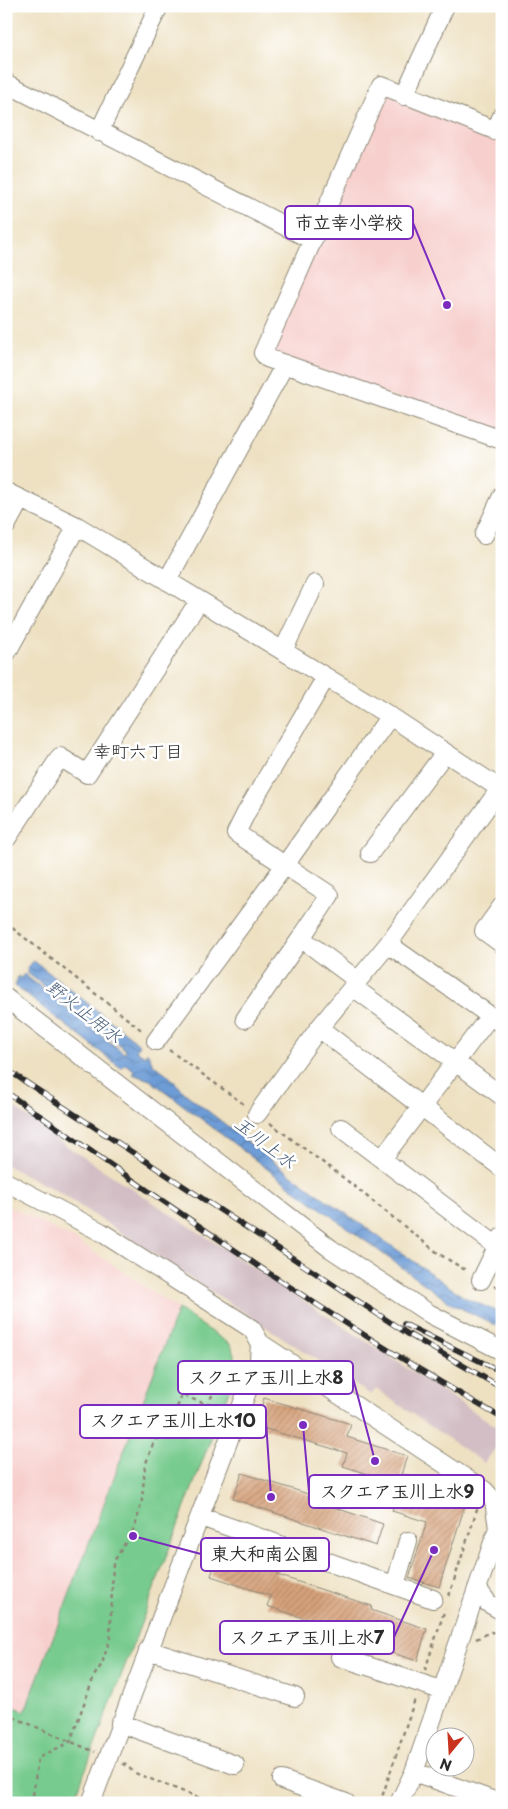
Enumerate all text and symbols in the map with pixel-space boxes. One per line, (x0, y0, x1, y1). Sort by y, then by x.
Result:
callout: 市立幸小学校 (285, 206, 413, 239)
text: 市立幸小学校 (295, 208, 403, 235)
district label: 幸町六丁目 (93, 737, 183, 764)
water label: 野火止用水 (41, 972, 129, 1049)
water label: 玉川上水 (229, 1109, 303, 1175)
callout: スクエア玉川上水8 (178, 1361, 353, 1394)
text: スクエア玉川上水8 (188, 1363, 344, 1390)
callout: スクエア玉川上水10 (80, 1405, 266, 1438)
text: スクエア玉川上水10 (90, 1406, 256, 1433)
callout: スクエア玉川上水9 (309, 1475, 484, 1508)
text: スクエア玉川上水9 (320, 1477, 475, 1504)
callout: 東大和南公園 (201, 1538, 329, 1571)
text: 東大和南公園 (211, 1539, 319, 1566)
callout: スクエア玉川上水7 (220, 1621, 394, 1654)
text: スクエア玉川上水7 (230, 1623, 385, 1650)
north arrow (426, 1726, 476, 1776)
text: N (437, 1753, 454, 1777)

